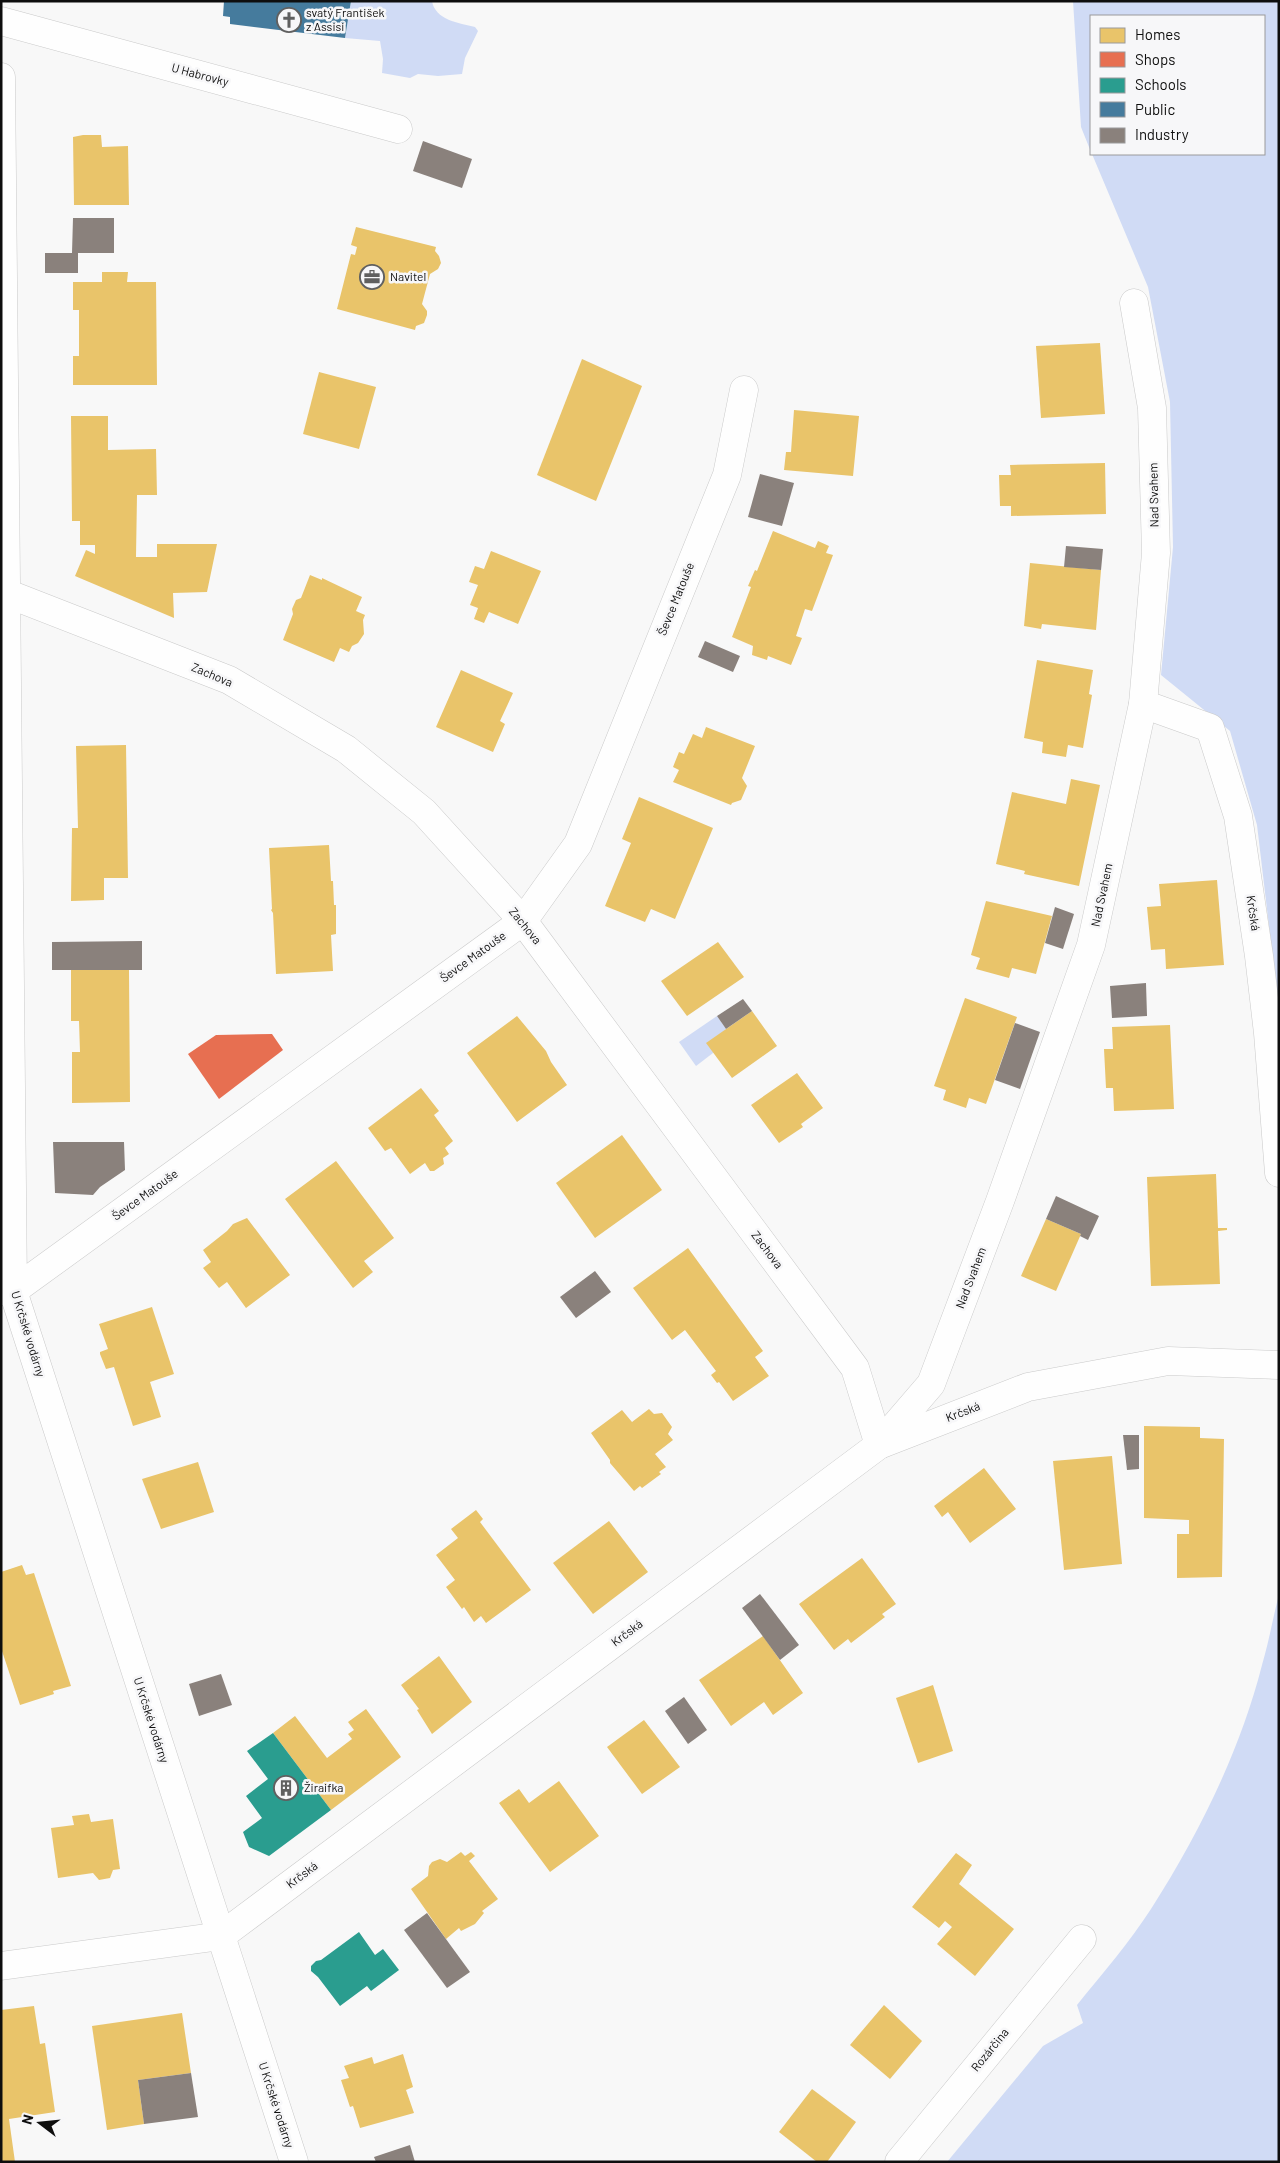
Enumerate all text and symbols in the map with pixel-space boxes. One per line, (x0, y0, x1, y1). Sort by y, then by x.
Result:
place label: svatý František z Assisi (306, 5, 385, 33)
church icon: svatý František z Assisi (276, 7, 302, 33)
legend (1090, 15, 1265, 155)
text: Homes (1135, 25, 1180, 43)
text: Shops (1135, 50, 1175, 68)
street label: U Habrovky (170, 60, 231, 88)
text: Schools (1135, 75, 1187, 93)
text: Public (1135, 100, 1175, 118)
text: Industry (1135, 125, 1189, 143)
office icon: Navitel (359, 264, 385, 290)
place label: Navitel (390, 269, 426, 283)
street label: Nad Svahem (1145, 463, 1161, 527)
street label: Ševce Matouše (654, 560, 696, 637)
street label: Zachova (190, 659, 235, 689)
street label: Nad Svahem (1087, 862, 1115, 928)
street label: Krčská (1245, 894, 1263, 932)
street label: Zachova (507, 904, 545, 947)
street label: Ševce Matouše (437, 928, 508, 985)
street label: Ševce Matouše (109, 1166, 180, 1223)
street label: Zachova (749, 1228, 786, 1271)
street label: Nad Svahem (952, 1245, 988, 1310)
street label: U Krčské vodárny (9, 1289, 49, 1379)
street label: Krčská (943, 1398, 982, 1424)
street label: Krčská (608, 1616, 645, 1649)
street label: U Krčské vodárny (131, 1675, 173, 1765)
building icon: Žiraifka (273, 1775, 299, 1801)
place label: Žiraifka (304, 1780, 344, 1794)
street label: Krčská (283, 1858, 320, 1891)
street label: Rozárčina (968, 2025, 1011, 2074)
street label: U Krčské vodárny (256, 2060, 298, 2150)
north arrow (15, 2098, 65, 2148)
text: N (18, 2112, 36, 2126)

